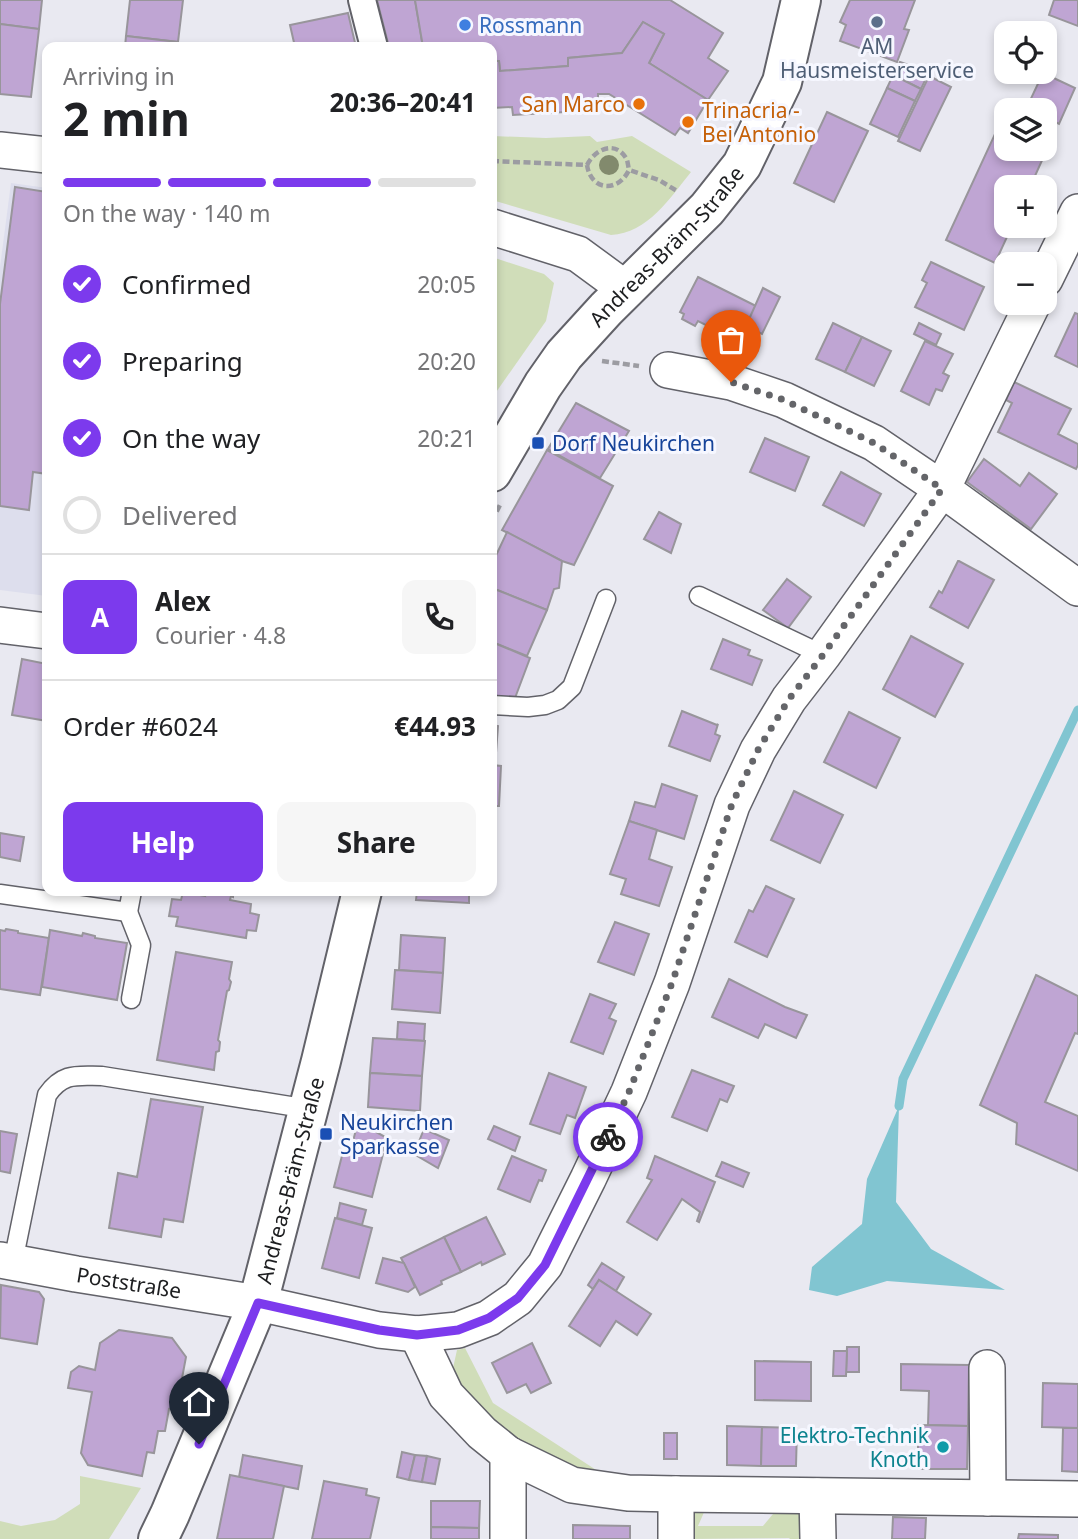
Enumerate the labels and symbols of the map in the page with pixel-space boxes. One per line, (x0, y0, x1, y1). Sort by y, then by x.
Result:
place label: Rossmann (479, 11, 582, 39)
marker: AM Hausmeisterservice (869, 14, 885, 30)
marker: Rossmann (457, 17, 473, 33)
place label: AM Hausmeisterservice (780, 32, 974, 84)
place label: San Marco (521, 90, 625, 118)
marker: San Marco (631, 96, 647, 112)
place label: Trinacria - Bei Antonio (702, 96, 816, 148)
marker: Trinacria - Bei Antonio (680, 114, 696, 130)
street label: Andreas-Bräm-Straße (583, 160, 750, 332)
pin (701, 310, 761, 382)
place label: Dorf Neukirchen (552, 429, 715, 457)
marker: Dorf Neukirchen (530, 435, 546, 451)
street label: Andreas-Bräm-Straße (250, 1074, 330, 1287)
courier (573, 1102, 643, 1172)
place label: Neukirchen Sparkasse (340, 1108, 454, 1160)
marker: Neukirchen Sparkasse (318, 1126, 334, 1142)
street label: Poststraße (75, 1260, 184, 1305)
pin (169, 1372, 229, 1444)
place label: Elektro-Technik Knoth (780, 1421, 930, 1473)
marker: Elektro-Technik Knoth (935, 1439, 951, 1455)

